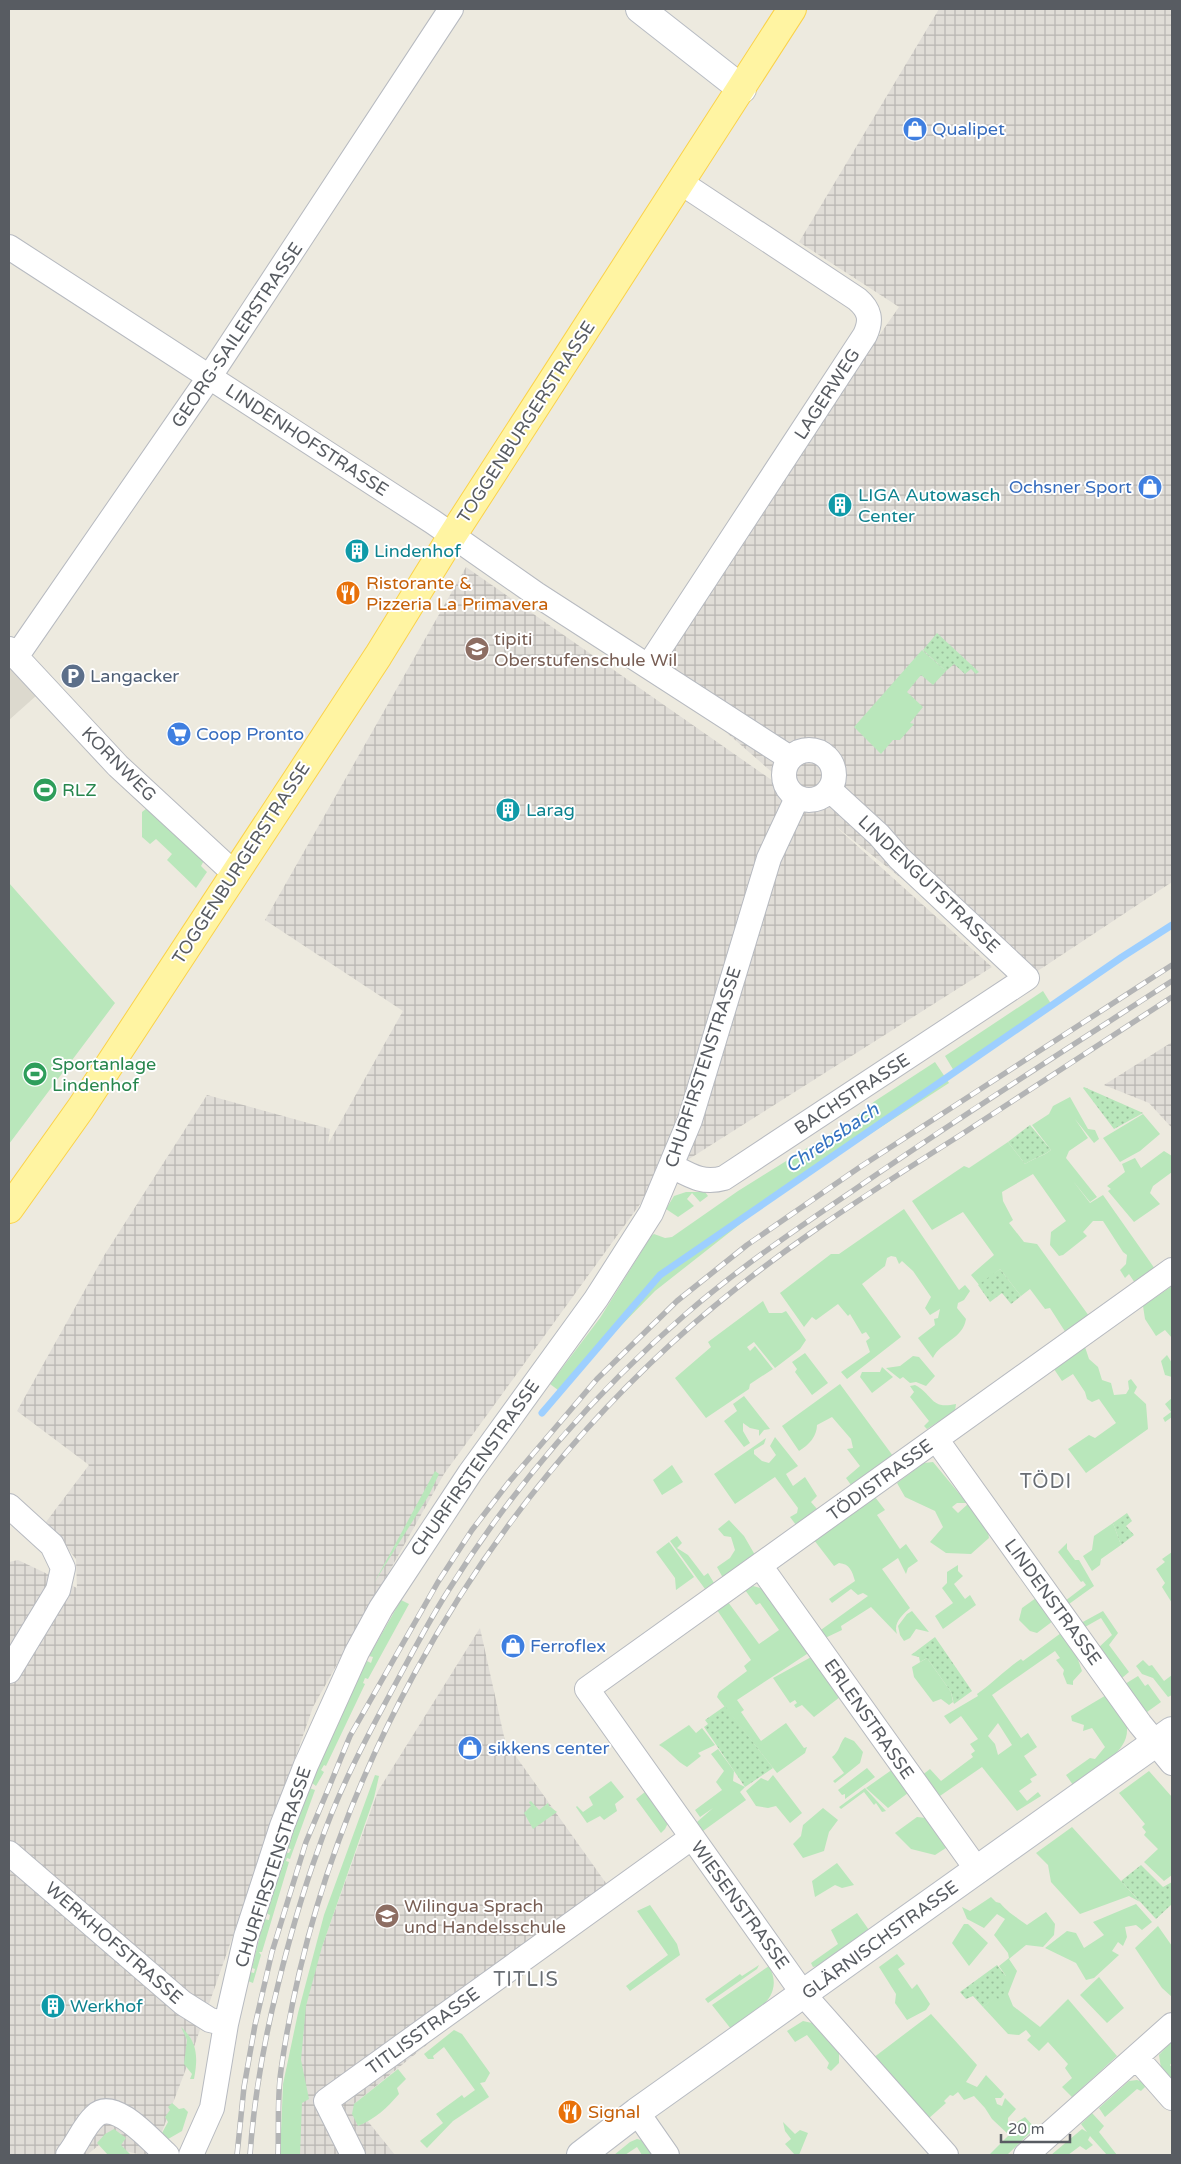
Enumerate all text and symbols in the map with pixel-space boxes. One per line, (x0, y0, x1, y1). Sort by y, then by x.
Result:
shop icon: Qualipet (902, 116, 928, 142)
place label: Qualipet (932, 118, 1005, 140)
street label: GEORG-SAILERSTRASSE (167, 238, 307, 432)
street label: TOGGENBURGERSTRASSE (452, 317, 600, 527)
street label: LAGERWEG (789, 344, 865, 444)
street label: LINDENHOFSTRASSE (221, 379, 393, 501)
shop icon: Ochsner Sport (1137, 474, 1163, 500)
place label: Ochsner Sport (1009, 476, 1132, 498)
place label: LIGA Autowasch Center (858, 484, 1000, 527)
building icon: LIGA Autowasch Center (827, 492, 853, 518)
building icon: Lindenhof (344, 538, 370, 564)
place label: Lindenhof (374, 540, 461, 562)
place label: Ristorante & Pizzeria La Primavera (366, 572, 548, 615)
restaurant icon: Ristorante & Pizzeria La Primavera (335, 580, 361, 606)
place label: tipiti Oberstufenschule Wil (494, 628, 677, 671)
school or university icon: tipiti Oberstufenschule Wil (464, 636, 490, 662)
parking icon: Langacker (60, 663, 86, 689)
place label: Langacker (90, 665, 179, 687)
supermarket icon: Coop Pronto (166, 721, 192, 747)
street label: KORNWEG (77, 722, 161, 806)
place label: Coop Pronto (196, 723, 304, 745)
street label: TOGGENBURGERSTRASSE (167, 758, 315, 968)
sports icon: RLZ (32, 777, 58, 803)
place label: RLZ (62, 779, 97, 801)
building icon: Larag (495, 797, 521, 823)
place label: Larag (526, 799, 575, 821)
street label: LINDENGUTSTRASSE (853, 810, 1005, 958)
street label: CHURFIRSTENSTRASSE (660, 964, 746, 1170)
street label: BACHSTRASSE (790, 1049, 914, 1139)
place label: Sportanlage Lindenhof (52, 1053, 156, 1096)
sports icon: Sportanlage Lindenhof (22, 1061, 48, 1087)
water label: Chrebsbach (781, 1098, 883, 1177)
street label: CHURFIRSTENSTRASSE (406, 1376, 544, 1560)
street label: TÖDISTRASSE (823, 1434, 937, 1526)
district label: TÖDI (1020, 1469, 1072, 1494)
street label: LINDENSTRASSE (1000, 1535, 1106, 1669)
shop icon: Ferroflex (500, 1633, 526, 1659)
place label: Ferroflex (530, 1635, 606, 1657)
street label: ERLENSTRASSE (819, 1655, 919, 1783)
shop icon: sikkens center (457, 1735, 483, 1761)
place label: sikkens center (488, 1737, 609, 1759)
street label: CHURFIRSTENSTRASSE (230, 1764, 316, 1970)
street label: WIESENSTRASSE (686, 1837, 794, 1973)
street label: GLÄRNISCHSTRASSE (798, 1876, 962, 2004)
street label: WERKHOFSTRASSE (41, 1877, 187, 2009)
place label: Wilingua Sprach und Handelsschule (404, 1895, 566, 1938)
school or university icon: Wilingua Sprach und Handelsschule (374, 1903, 400, 1929)
district label: TITLIS (493, 1968, 559, 1992)
street label: TITLISSTRASSE (362, 1982, 484, 2080)
building icon: Werkhof (40, 1993, 66, 2019)
place label: Werkhof (70, 1995, 143, 2017)
restaurant icon: Signal (557, 2099, 583, 2125)
place label: Signal (588, 2101, 640, 2123)
scale bar (1001, 2112, 1070, 2144)
text: 20 m (1008, 2120, 1045, 2138)

